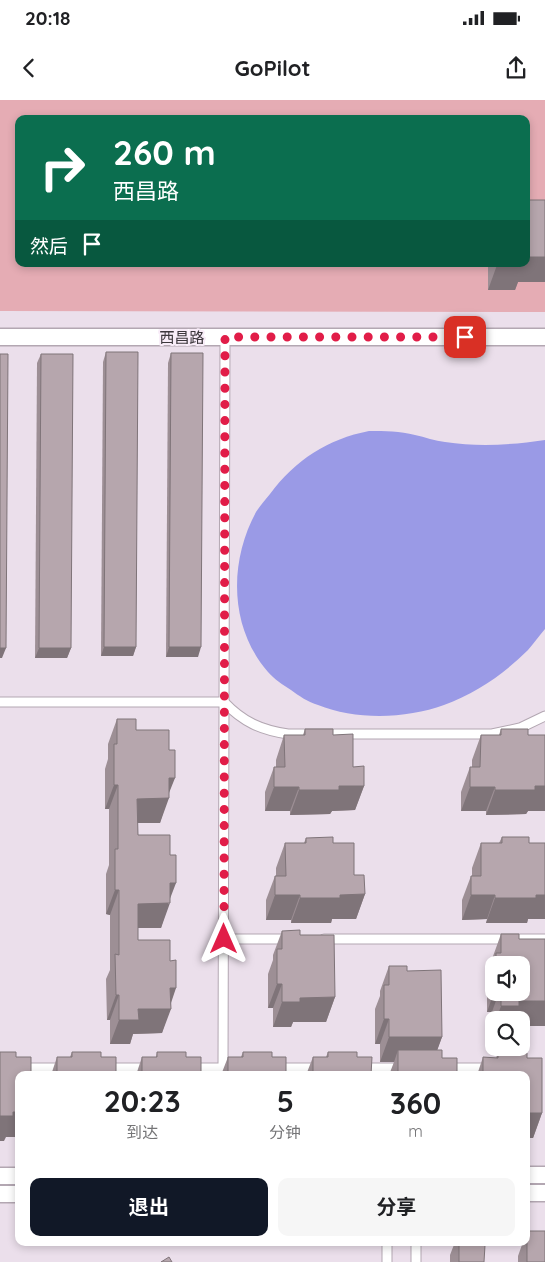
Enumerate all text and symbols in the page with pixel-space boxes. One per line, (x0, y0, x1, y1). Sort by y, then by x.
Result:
text: 20:18 (25, 6, 70, 30)
icon: back (15, 54, 43, 82)
text: GoPilot (235, 54, 310, 82)
icon: share (502, 54, 530, 82)
text: 260 m (113, 130, 216, 174)
icon: right (30, 135, 95, 200)
text: 西昌路 (113, 177, 179, 205)
icon: arrive (78, 230, 106, 258)
text: 然后 (30, 234, 68, 258)
pin (444, 316, 486, 358)
icon: arrive (451, 323, 479, 351)
street label: 西昌路 (159, 328, 205, 347)
position arrow (197, 912, 249, 964)
map controls (485, 956, 530, 1056)
button: sound (485, 956, 530, 1001)
button: search (485, 1011, 530, 1056)
text: 20:23 (104, 1082, 181, 1120)
text: 5 (277, 1082, 294, 1120)
text: 360 (390, 1084, 441, 1122)
text: m (408, 1121, 423, 1141)
text: 到达 (126, 1122, 158, 1142)
text: 分钟 (269, 1122, 301, 1142)
button: 退出 (30, 1178, 268, 1236)
button: 分享 (278, 1178, 515, 1236)

